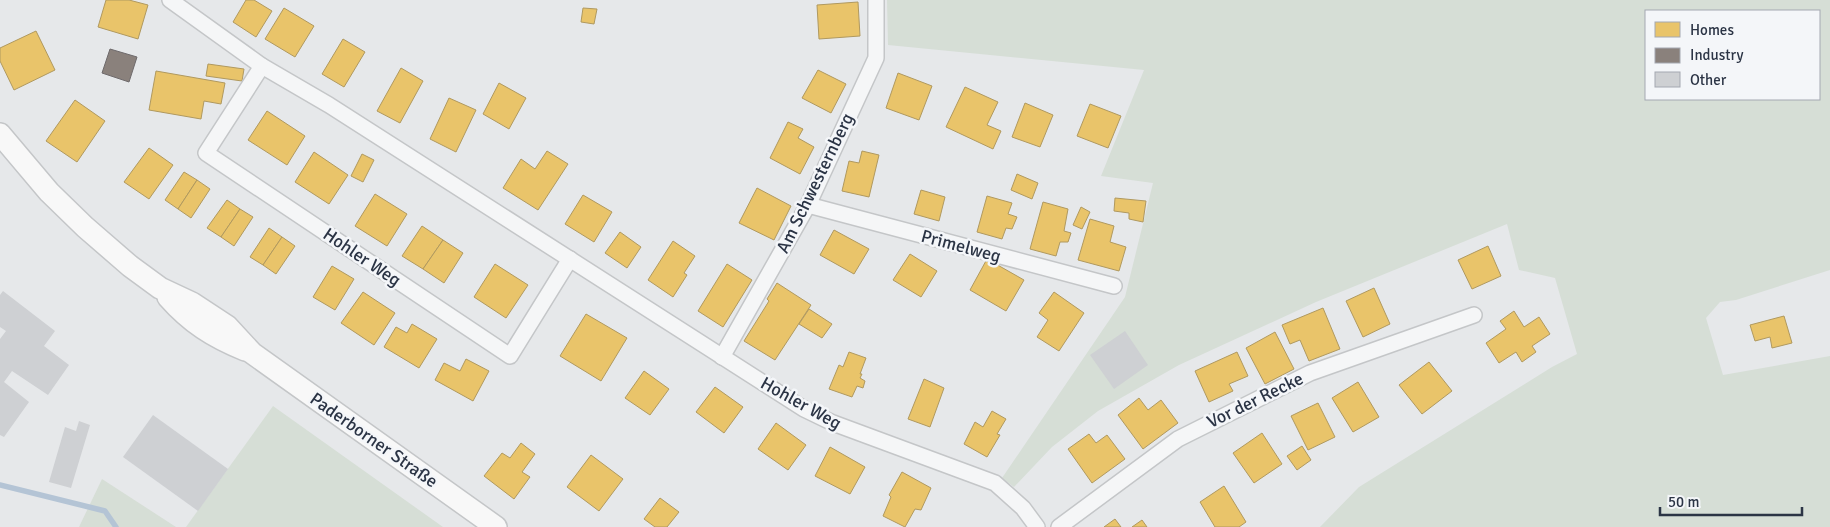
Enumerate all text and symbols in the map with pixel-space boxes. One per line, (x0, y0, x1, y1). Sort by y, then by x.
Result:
legend (1645, 10, 1820, 100)
text: Homes (1690, 21, 1734, 39)
text: Industry (1690, 46, 1743, 64)
text: Other (1690, 71, 1727, 89)
street label: Am Schwesternberg (772, 109, 858, 257)
street label: Hohler Weg (319, 223, 405, 291)
street label: Primelweg (919, 225, 1003, 267)
street label: Vor der Recke (1203, 367, 1307, 433)
street label: Hohler Weg (757, 372, 845, 434)
street label: Paderborner Straße (306, 388, 442, 492)
scale bar (1660, 484, 1802, 516)
text: 50 m (1668, 493, 1699, 511)

